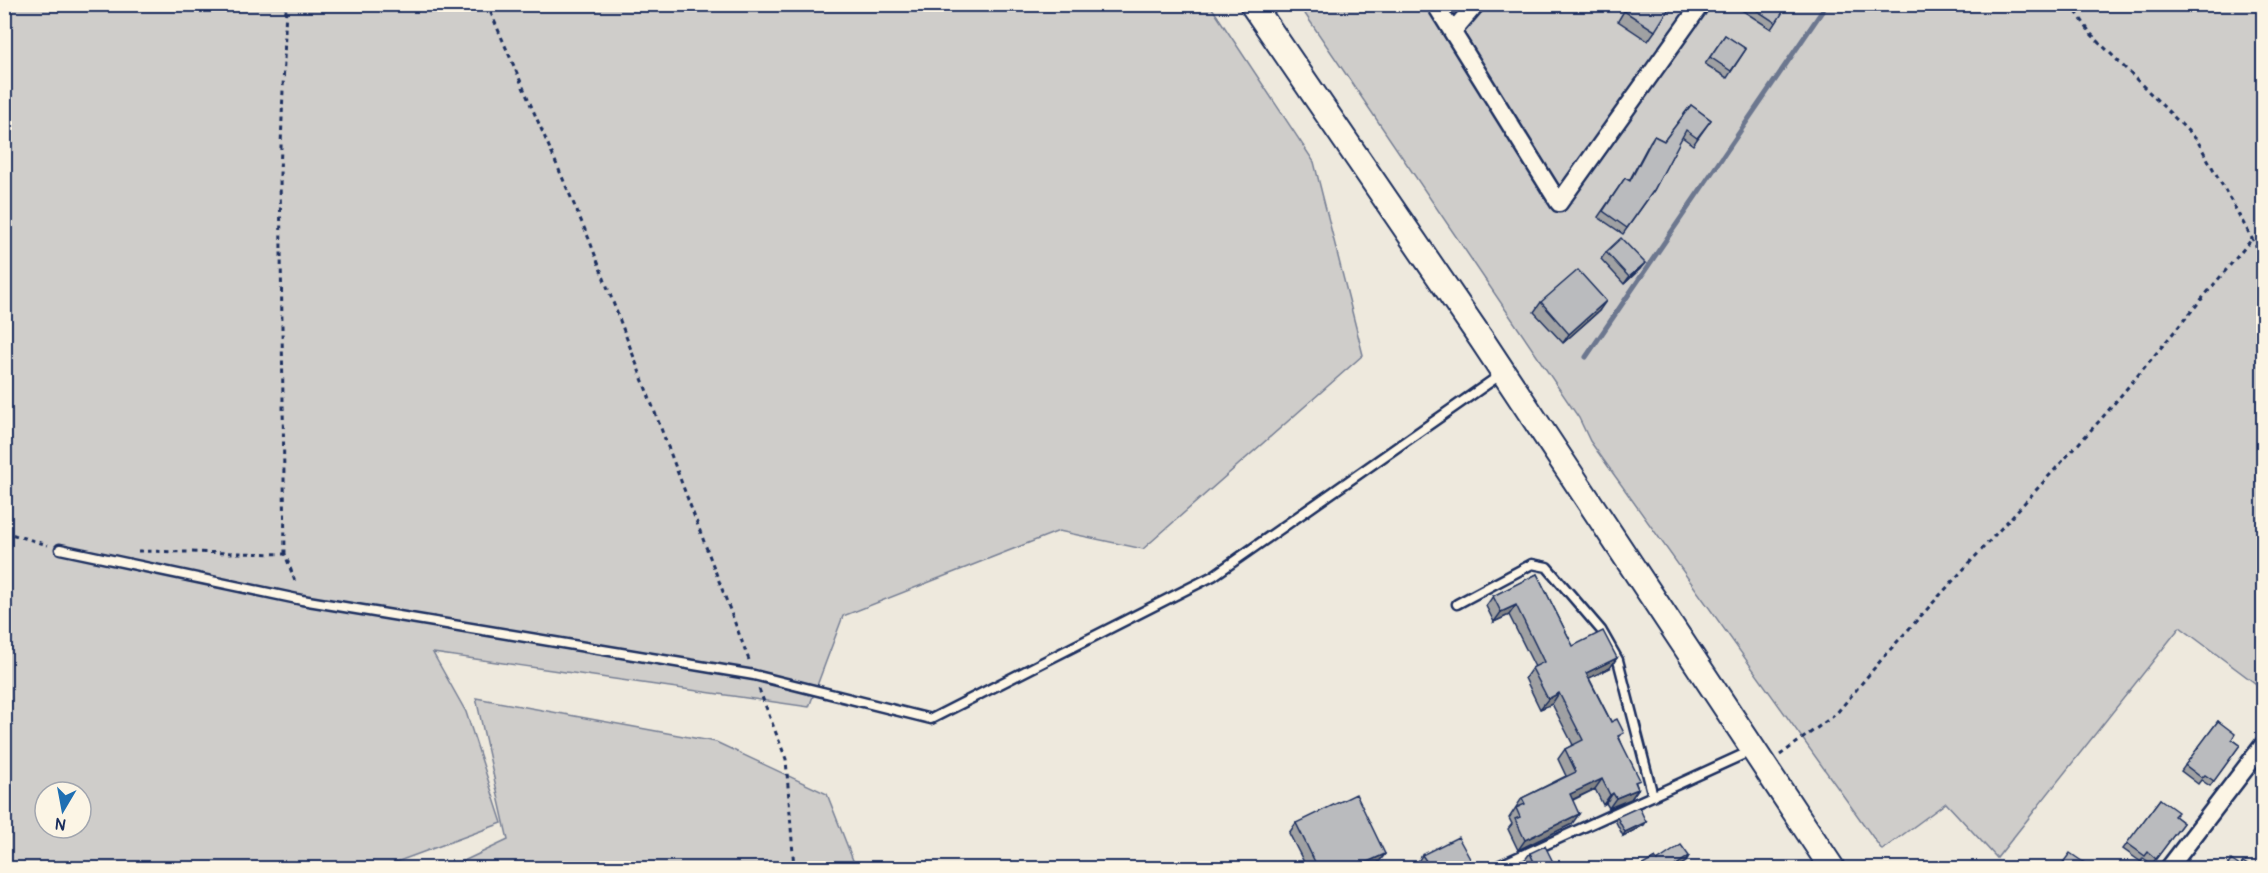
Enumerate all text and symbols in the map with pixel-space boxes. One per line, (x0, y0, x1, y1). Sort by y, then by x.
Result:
north arrow (33, 780, 93, 840)
text: N (53, 813, 68, 835)

